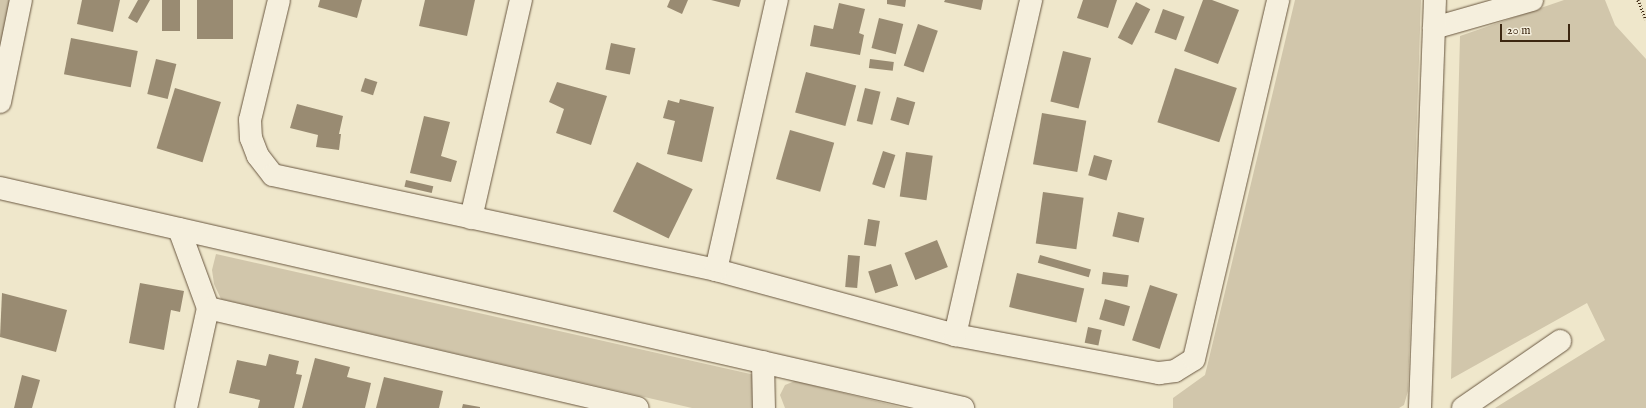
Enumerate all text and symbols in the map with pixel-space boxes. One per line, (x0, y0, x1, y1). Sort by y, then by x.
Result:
scale bar (1502, 16, 1572, 42)
text: 20 m (1507, 23, 1530, 38)

